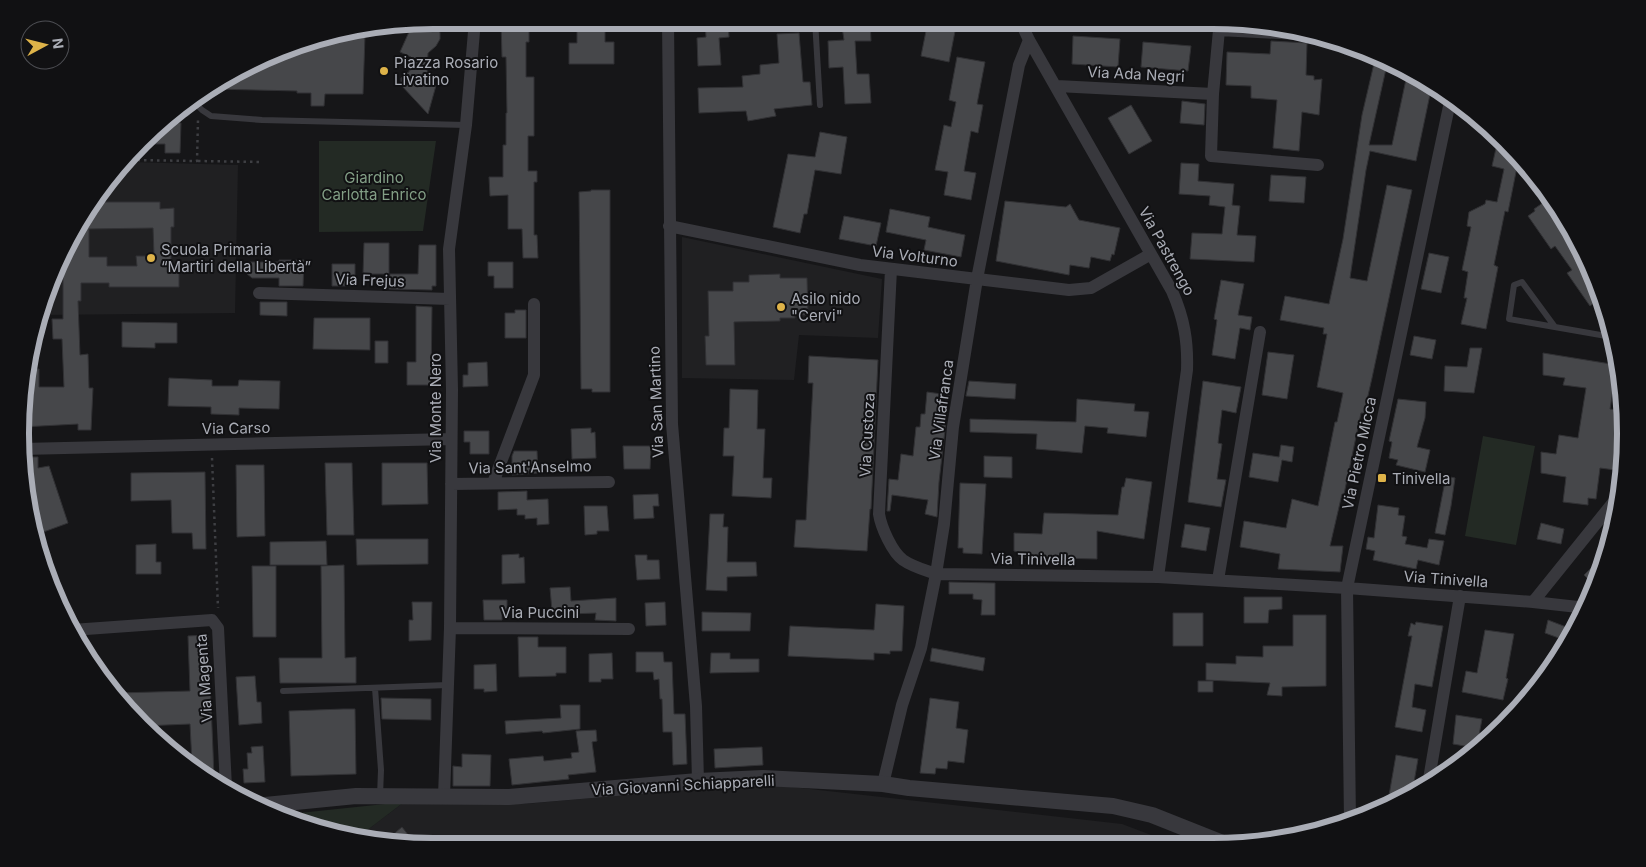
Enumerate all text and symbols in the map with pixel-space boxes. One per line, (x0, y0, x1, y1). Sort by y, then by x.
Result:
north arrow (20, 20, 70, 70)
text: N (49, 37, 67, 50)
place label: Piazza Rosario Livatino (394, 53, 498, 89)
street label: Via Ada Negri (1087, 62, 1185, 86)
marker: Piazza Rosario Livatino (378, 65, 390, 77)
park label: Giardino Carlotta Enrico (321, 168, 427, 204)
street label: Via Pastrengo (1135, 203, 1199, 299)
place label: Scuola Primaria “Martiri della Libertà” (161, 240, 312, 276)
street label: Via Volturno (871, 241, 959, 271)
marker: Scuola Primaria “Martiri della Libertà” (145, 252, 157, 264)
street label: Via Frejus (335, 269, 405, 291)
place label: Asilo nido "Cervi" (791, 289, 860, 325)
marker: Asilo nido "Cervi" (775, 301, 787, 313)
street label: Via San Martino (645, 346, 667, 458)
street label: Via Monte Nero (426, 353, 445, 463)
street label: Via Villafranca (925, 358, 957, 462)
street label: Via Custoza (855, 392, 879, 478)
street label: Via Pietro Micca (1338, 395, 1380, 511)
street label: Via Carso (202, 418, 270, 438)
street label: Via Sant'Anselmo (468, 456, 592, 478)
place label: Tinivella (1392, 469, 1450, 488)
marker: Tinivella (1376, 472, 1388, 484)
street label: Via Tinivella (990, 549, 1076, 569)
street label: Via Tinivella (1403, 567, 1489, 591)
street label: Via Puccini (501, 603, 579, 622)
street label: Via Magenta (191, 633, 217, 723)
street label: Via Giovanni Schiapparelli (591, 771, 775, 799)

